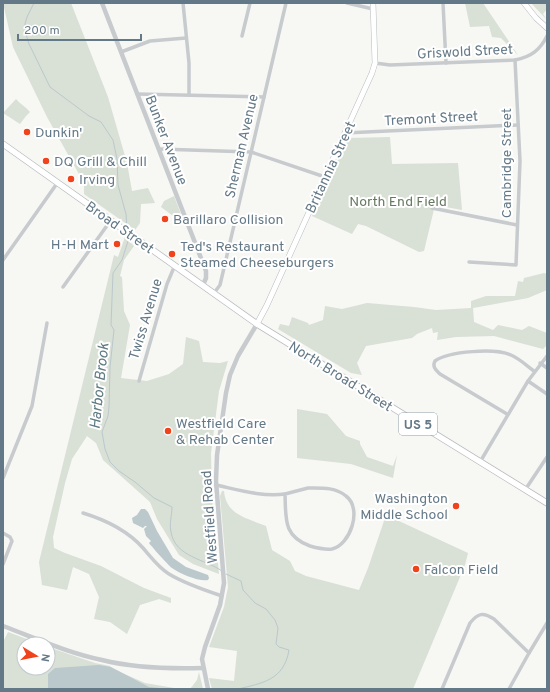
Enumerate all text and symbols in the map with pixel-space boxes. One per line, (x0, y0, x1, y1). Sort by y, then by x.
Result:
scale bar (18, 16, 141, 42)
text: 200 m (24, 23, 60, 39)
street label: Griswold Street (417, 41, 513, 63)
street label: Bunker Avenue (141, 93, 191, 188)
street label: Sherman Avenue (222, 93, 263, 200)
street label: Cambridge Street (499, 108, 516, 218)
street label: Tremont Street (384, 109, 479, 130)
street label: Britannia Street (303, 119, 360, 216)
place label: Dunkin' (35, 125, 82, 142)
marker: Dunkin' (22, 127, 32, 137)
place label: DQ Grill & Chill (54, 154, 147, 171)
marker: DQ Grill & Chill (41, 156, 51, 166)
place label: Irving (79, 172, 115, 189)
marker: Irving (66, 174, 76, 184)
park label: North End Field (349, 194, 447, 211)
street label: Broad Street (82, 198, 157, 258)
place label: Barillaro Collision (173, 212, 283, 229)
marker: Barillaro Collision (160, 214, 170, 224)
place label: H-H Mart (51, 237, 109, 254)
marker: H-H Mart (112, 239, 122, 249)
place label: Ted's Restaurant Steamed Cheeseburgers (180, 239, 334, 272)
marker: Ted's Restaurant Steamed Cheeseburgers (167, 249, 177, 259)
street label: Twiss Avenue (126, 277, 167, 362)
street label: North Broad Street (285, 339, 395, 416)
water label: Harbor Brook (87, 342, 115, 430)
road number: US 5 (399, 413, 437, 435)
place label: Westfield Care & Rehab Center (176, 416, 275, 449)
marker: Westfield Care & Rehab Center (163, 426, 173, 436)
street label: Westfield Road (199, 470, 222, 564)
place label: Washington Middle School (360, 491, 448, 524)
marker: Washington Middle School (451, 501, 461, 511)
place label: Falcon Field (424, 562, 498, 579)
marker: Falcon Field (411, 564, 421, 574)
north arrow (16, 636, 56, 676)
text: N (37, 652, 52, 663)

